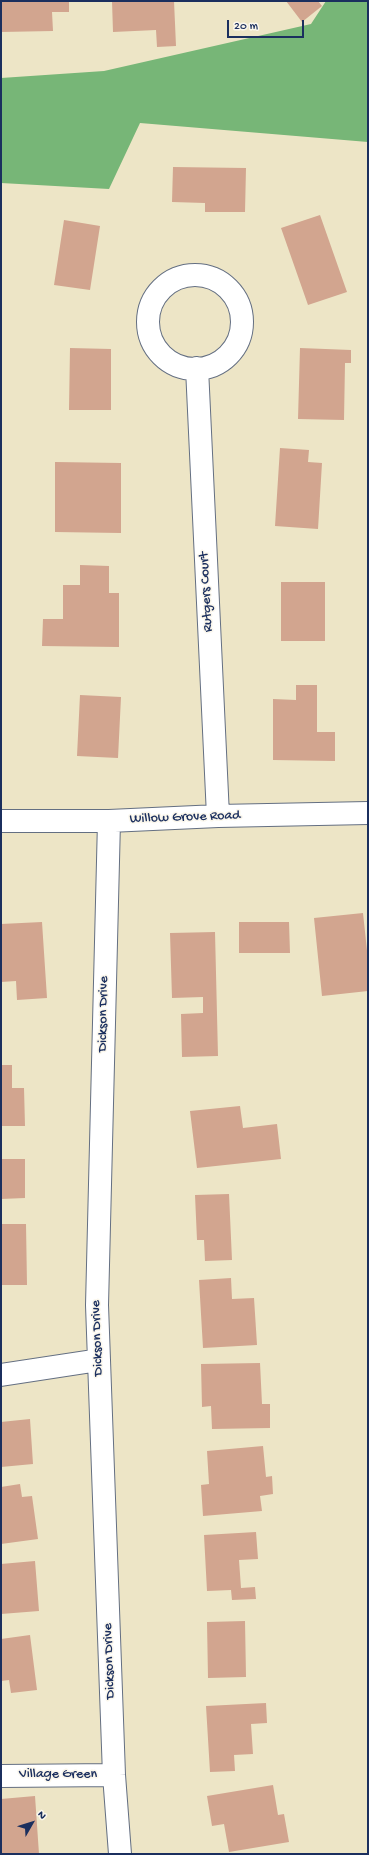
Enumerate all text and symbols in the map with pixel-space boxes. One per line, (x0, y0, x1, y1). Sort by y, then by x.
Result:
scale bar (229, 12, 306, 38)
text: 20 m (234, 20, 258, 34)
street label: Rutgers Court (197, 551, 217, 633)
street label: Willow Grove Road (129, 808, 241, 828)
street label: Dickson Drive (95, 976, 113, 1052)
street label: Dickson Drive (88, 1300, 108, 1376)
street label: Dickson Drive (100, 1623, 120, 1699)
street label: Village Green (19, 1767, 97, 1783)
north arrow (12, 1803, 52, 1843)
text: N (34, 1809, 48, 1822)

